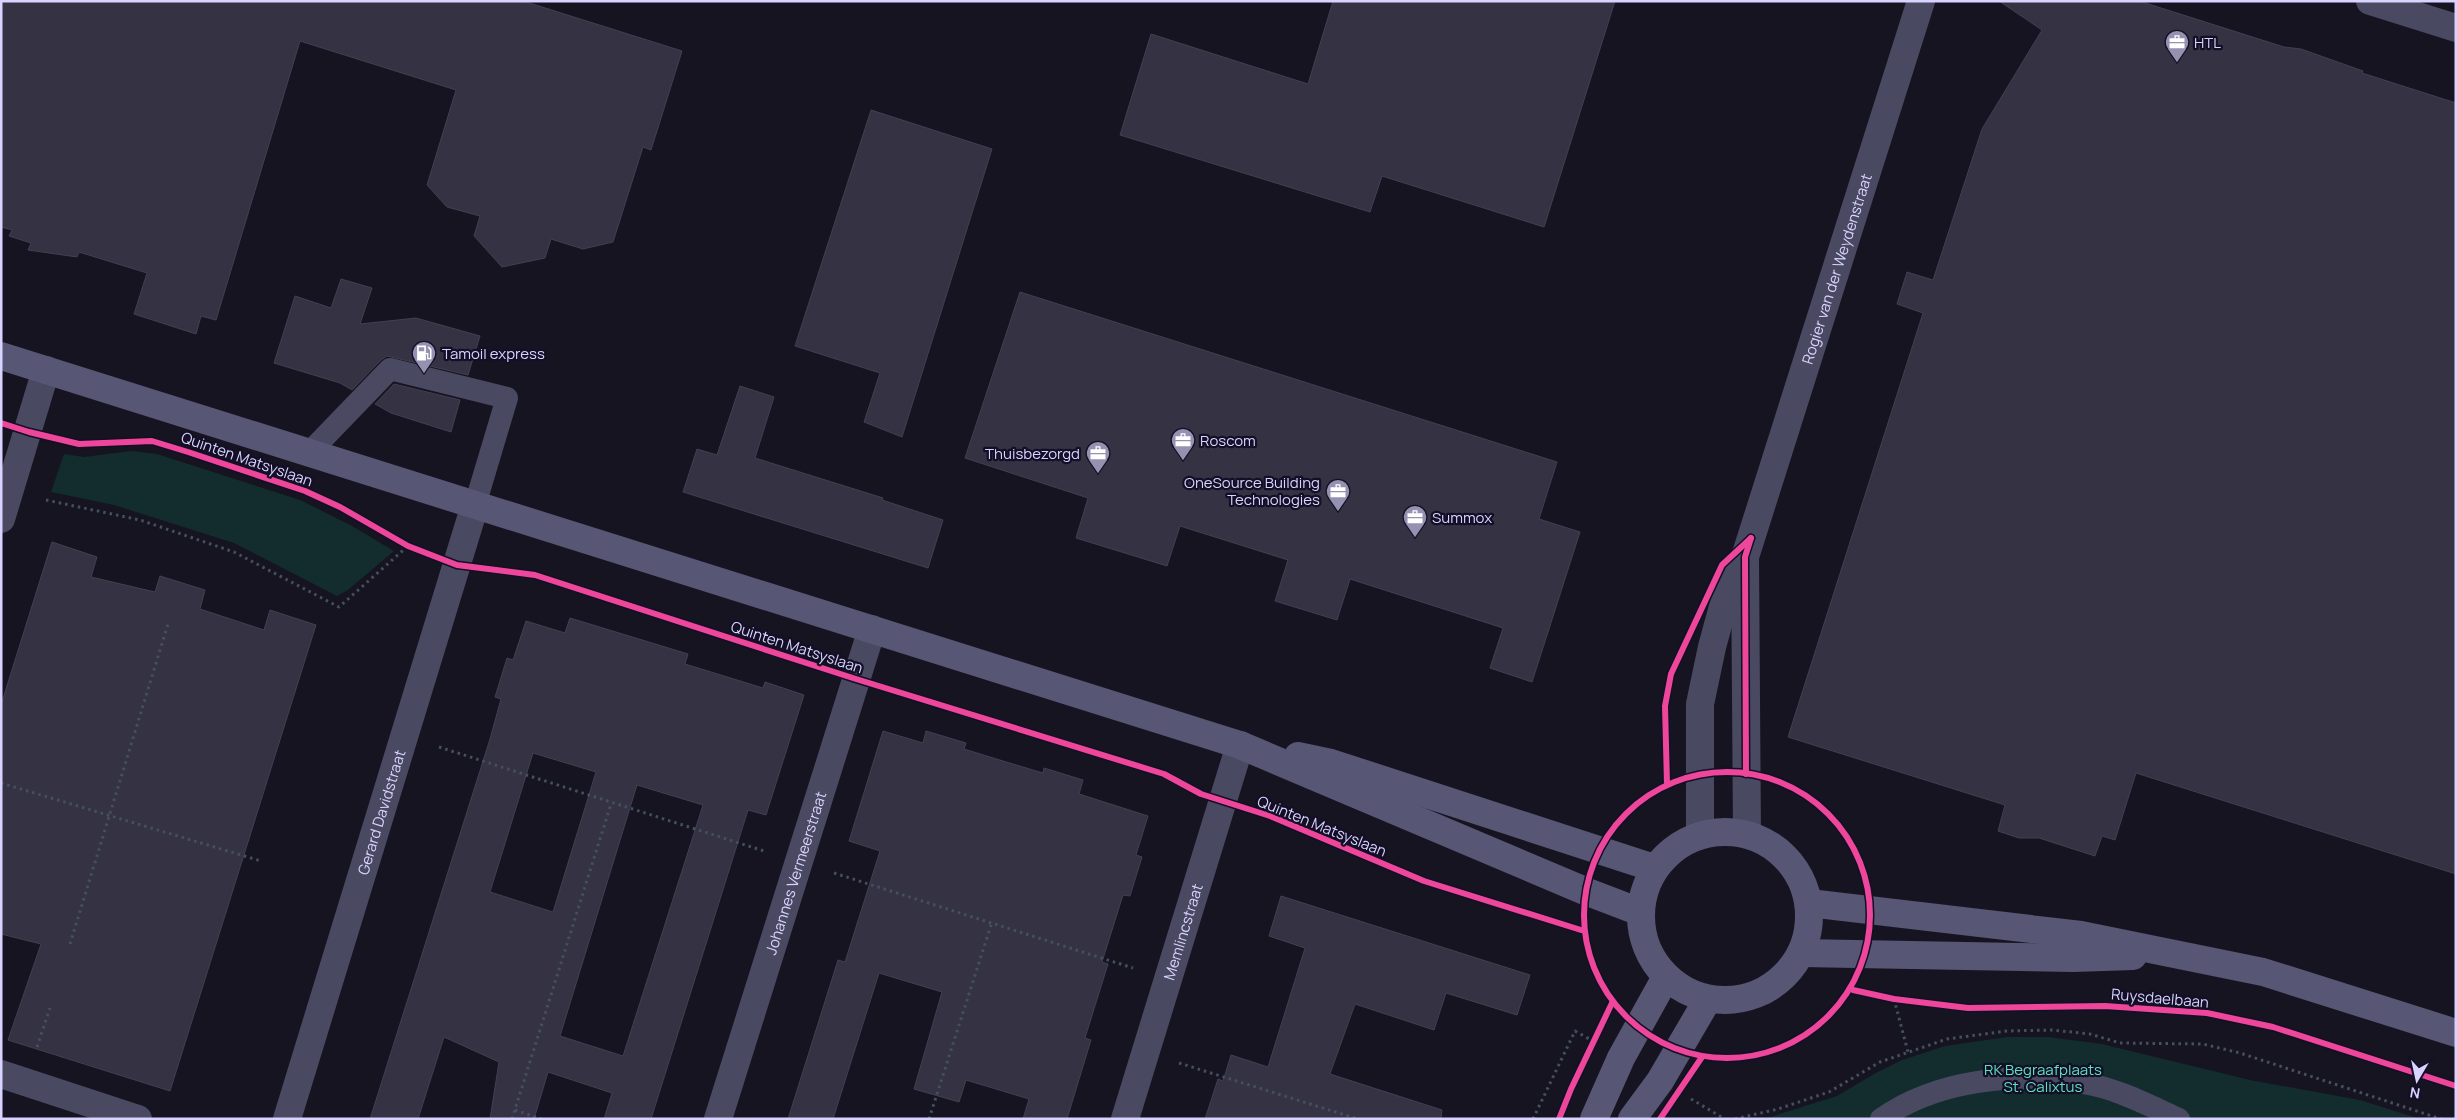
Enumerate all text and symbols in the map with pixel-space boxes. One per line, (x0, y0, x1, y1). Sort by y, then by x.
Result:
office icon: HTL (2164, 29, 2190, 63)
place label: HTL (2194, 32, 2221, 53)
street label: Rogier van der Weydenstraat (1796, 171, 1876, 367)
fuel station icon: Tamoil express (411, 340, 437, 374)
place label: Tamoil express (442, 343, 545, 364)
street label: Quinten Matsyslaan (178, 427, 316, 491)
office icon: Roscom (1170, 427, 1196, 461)
place label: Roscom (1200, 430, 1256, 451)
office icon: Thuisbezorgd (1085, 440, 1111, 474)
place label: Thuisbezorgd (985, 443, 1080, 464)
place label: OneSource Building Technologies (1184, 472, 1320, 510)
office icon: OneSource Building Technologies (1325, 478, 1351, 512)
office icon: Summox (1402, 504, 1428, 538)
place label: Summox (1432, 507, 1492, 528)
street label: Quinten Matsyslaan (728, 616, 866, 678)
street label: Gerard Davidstraat (352, 747, 410, 877)
street label: Johannes Vermeerstraat (760, 789, 831, 957)
street label: Quinten Matsyslaan (1254, 790, 1390, 862)
street label: Memlincstraat (1158, 881, 1207, 982)
street label: Ruysdaelbaan (2110, 983, 2210, 1013)
north arrow (2392, 1055, 2442, 1105)
park label: RK Begraafplaats St. Calixtus (1984, 1059, 2102, 1097)
text: N (2408, 1083, 2421, 1104)

